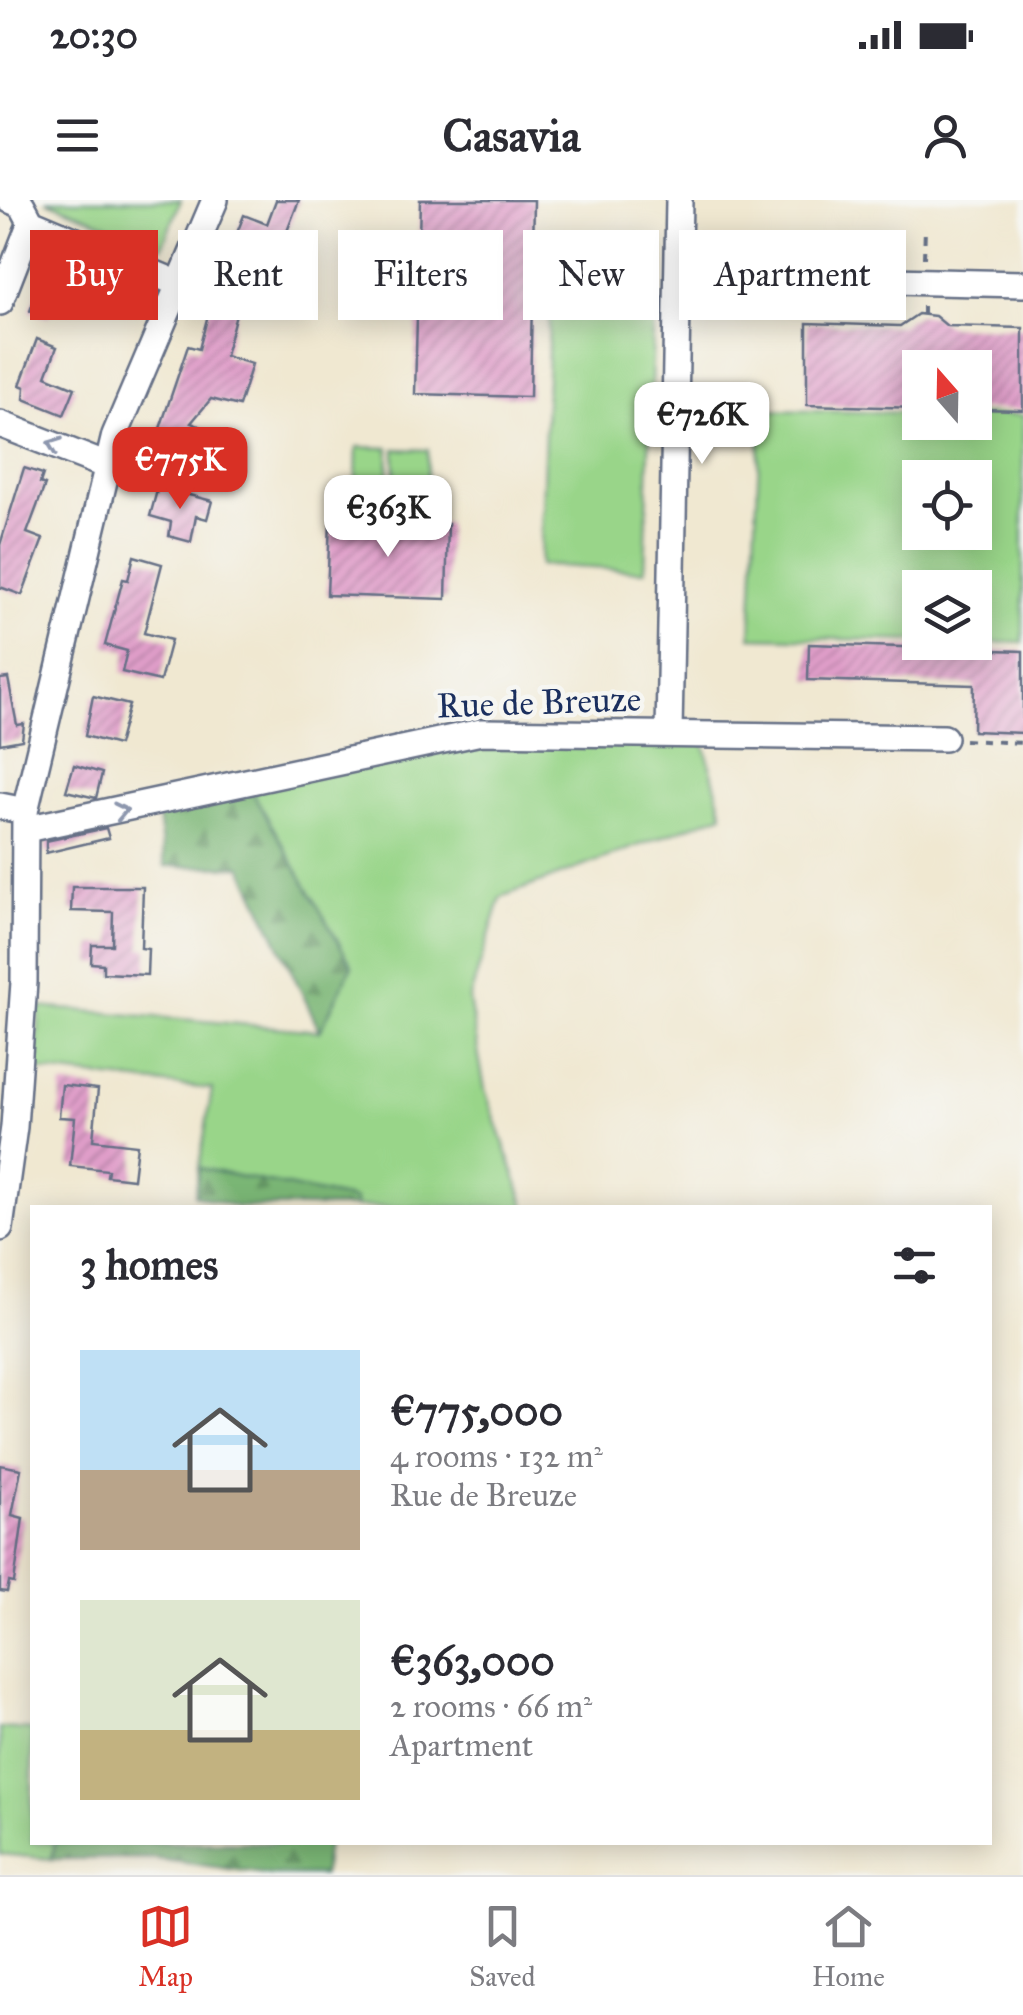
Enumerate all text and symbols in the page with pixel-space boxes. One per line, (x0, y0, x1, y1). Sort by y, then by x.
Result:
text: 20:30 (50, 12, 138, 58)
icon: menu (50, 108, 105, 163)
text: Casavia (443, 108, 580, 163)
icon: person (918, 108, 973, 163)
chip: Buy (30, 230, 158, 320)
chip: Rent (178, 230, 318, 320)
chip: Filters (338, 230, 503, 320)
chip: New (523, 230, 659, 320)
chip: Apartment (679, 230, 906, 320)
north arrow (902, 350, 992, 440)
map controls (902, 350, 992, 660)
pin: €726K (632, 382, 772, 467)
text: €726K (656, 395, 748, 434)
pin: €775K (110, 427, 250, 512)
one-way arrow (46, 437, 63, 457)
text: €775K (134, 440, 226, 479)
button: locate (902, 460, 992, 550)
pin: €363K (318, 475, 458, 560)
text: €363K (346, 488, 430, 527)
button: layers (902, 570, 992, 660)
street label: Rue de Breuze (436, 677, 642, 728)
one-way arrow (113, 801, 130, 822)
icon: filters (887, 1238, 942, 1293)
text: 3 homes (80, 1239, 218, 1291)
text: €775,000 (390, 1385, 563, 1437)
icon: home (160, 1390, 280, 1510)
text: 4 rooms · 132 m² (390, 1437, 603, 1476)
text: Rue de Breuze (390, 1476, 577, 1515)
text: €363,000 (390, 1635, 555, 1687)
icon: home (160, 1640, 280, 1760)
text: 2 rooms · 66 m² (390, 1687, 592, 1726)
text: Apartment (390, 1726, 533, 1765)
tab: Map (138, 1899, 193, 1994)
tab: Saved (469, 1899, 536, 1994)
tab: Home (812, 1899, 885, 1994)

